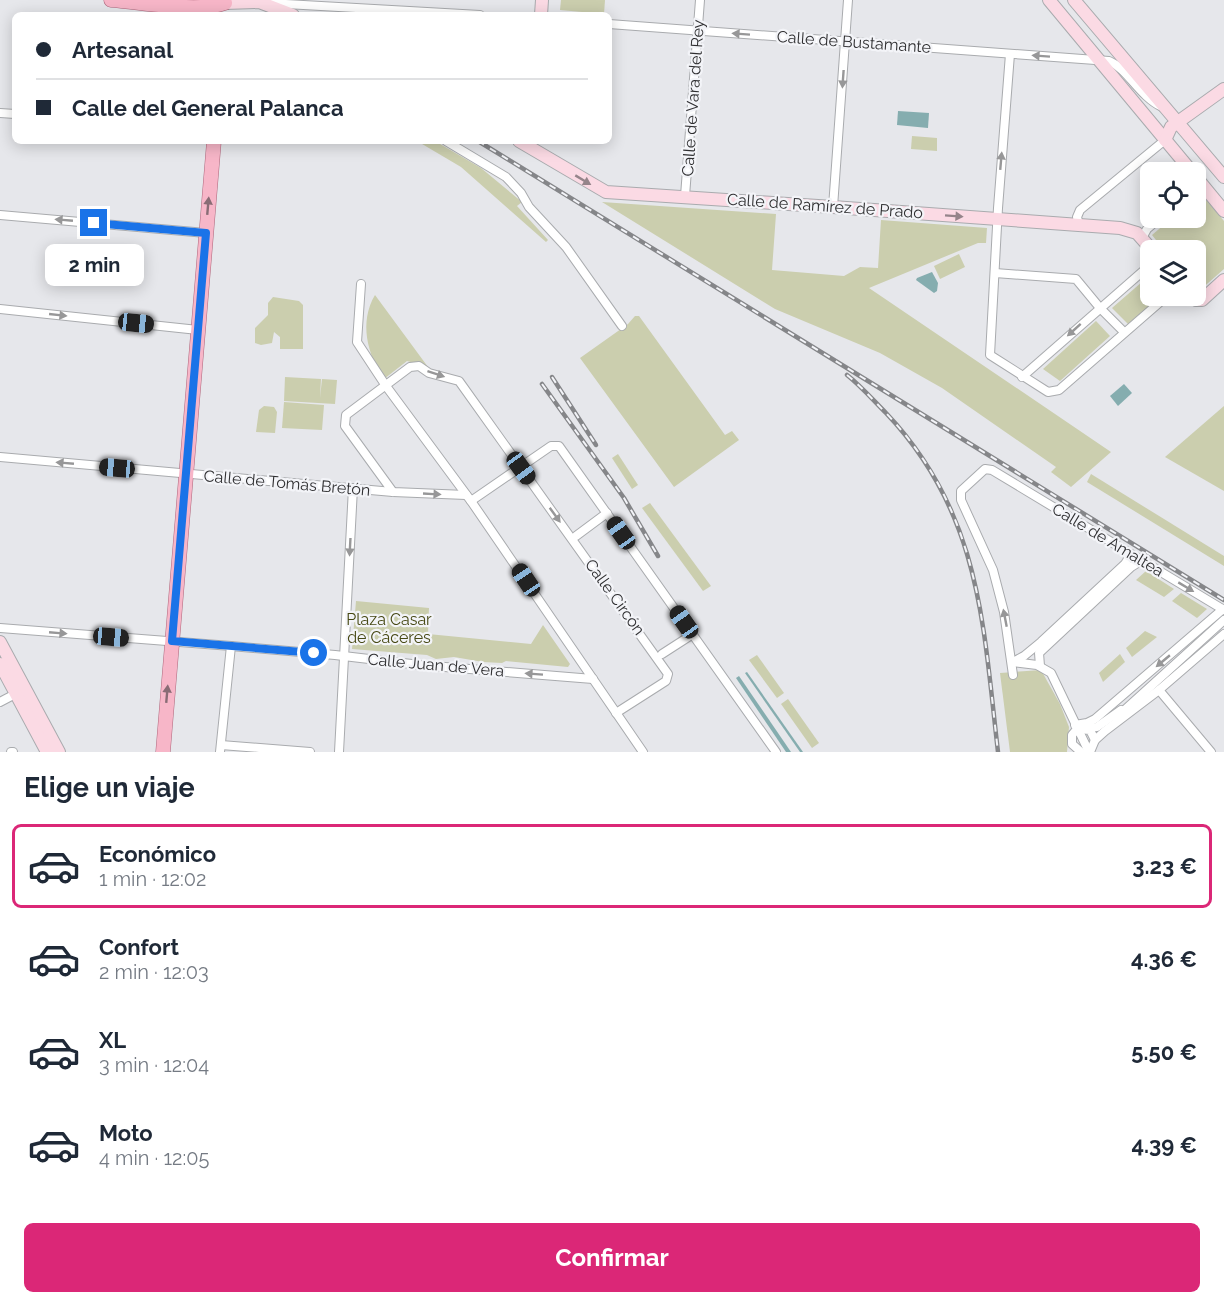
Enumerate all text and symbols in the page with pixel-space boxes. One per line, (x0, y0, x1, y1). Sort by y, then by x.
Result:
street label: Calle de Vara del Rey (678, 19, 708, 177)
street label: Calle de Bustamante (776, 27, 932, 57)
one-way arrow (732, 29, 751, 39)
text: Artesanal (72, 37, 173, 63)
one-way arrow (1031, 51, 1050, 61)
one-way arrow (838, 70, 847, 89)
text: Calle del General Palanca (72, 95, 344, 121)
one-way arrow (997, 151, 1006, 170)
map controls (1140, 162, 1206, 306)
button: locate (1140, 162, 1206, 228)
one-way arrow (575, 174, 591, 185)
street label: Calle de Ramírez de Prado (726, 190, 924, 222)
one-way arrow (203, 197, 213, 216)
route end (80, 209, 107, 236)
one-way arrow (945, 211, 964, 221)
one-way arrow (54, 215, 73, 225)
button: layers (1140, 240, 1206, 306)
callout: 2 min (44, 244, 144, 286)
text: 2 min (69, 253, 120, 277)
one-way arrow (49, 310, 68, 320)
car (117, 312, 155, 334)
one-way arrow (1066, 324, 1082, 337)
one-way arrow (427, 370, 445, 380)
car (503, 448, 539, 488)
car (98, 457, 136, 479)
one-way arrow (55, 458, 74, 468)
street label: Calle de Tomás Bretón (203, 466, 371, 500)
one-way arrow (423, 489, 442, 498)
street label: Calle de Amaltea (1049, 499, 1167, 581)
one-way arrow (549, 507, 561, 522)
car (603, 513, 639, 553)
one-way arrow (346, 537, 355, 556)
street label: Calle Circón (581, 555, 649, 639)
car (508, 560, 544, 600)
one-way arrow (1178, 581, 1194, 592)
car (666, 602, 702, 642)
one-way arrow (1000, 608, 1009, 627)
park label: Plaza Casar de Cáceres (346, 610, 432, 647)
car (92, 626, 130, 648)
one-way arrow (49, 628, 68, 638)
route start (300, 639, 327, 666)
street label: Calle Juan de Vera (367, 650, 505, 680)
one-way arrow (1155, 654, 1171, 667)
one-way arrow (525, 670, 544, 679)
one-way arrow (163, 684, 172, 703)
text: Elige un viaje (24, 772, 195, 803)
icon: car (27, 839, 81, 893)
text: Económico (99, 841, 216, 867)
text: 3.23 € (1132, 853, 1197, 879)
text: 1 min · 12:02 (99, 867, 206, 891)
icon: car (27, 932, 81, 986)
text: Confort (99, 934, 179, 960)
text: 4.36 € (1131, 946, 1197, 972)
text: 2 min · 12:03 (99, 960, 209, 984)
icon: car (27, 1025, 81, 1079)
text: XL (99, 1027, 126, 1053)
text: 5.50 € (1131, 1039, 1197, 1065)
text: 3 min · 12:04 (99, 1053, 209, 1077)
icon: car (27, 1118, 81, 1172)
text: Moto (99, 1120, 153, 1146)
text: 4.39 € (1131, 1132, 1197, 1158)
text: 4 min · 12:05 (99, 1146, 209, 1170)
button: Confirmar (24, 1223, 1200, 1292)

